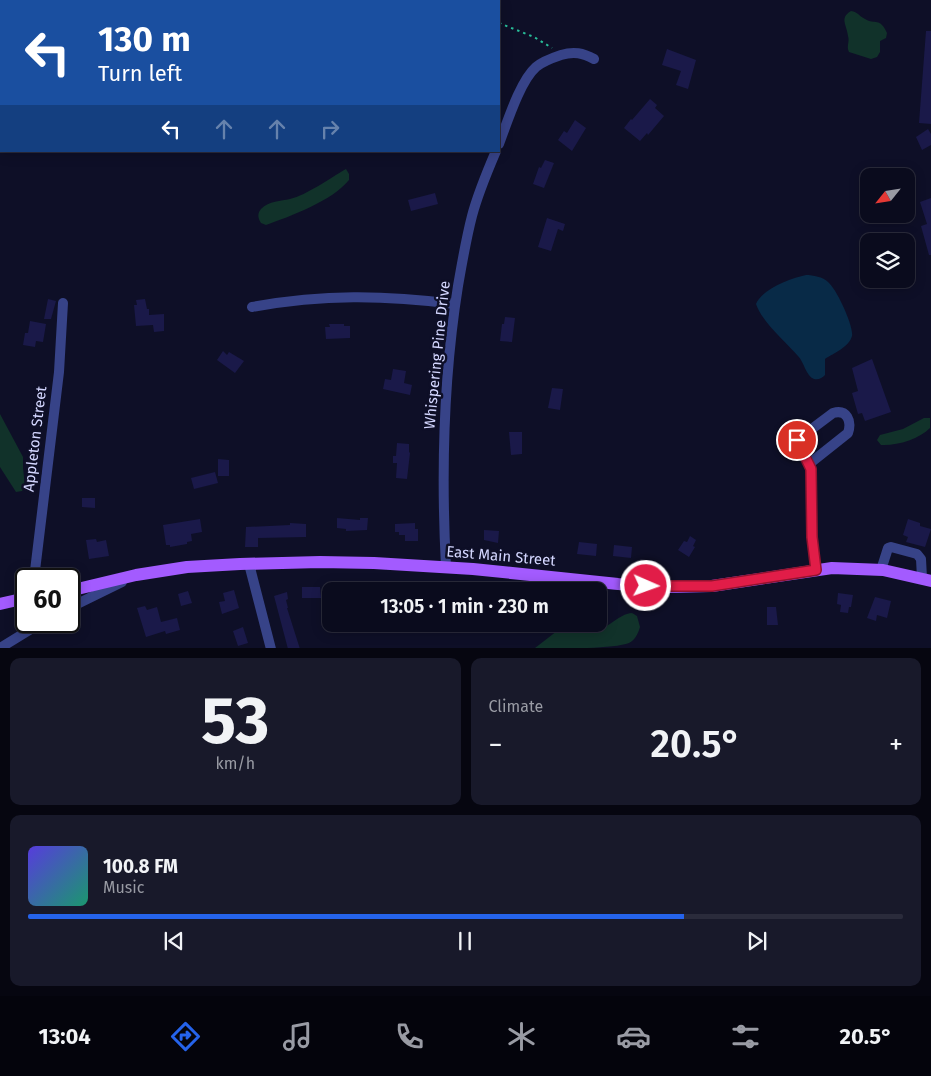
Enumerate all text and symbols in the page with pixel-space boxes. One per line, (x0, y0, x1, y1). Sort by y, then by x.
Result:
text: 130 m (98, 18, 191, 60)
icon: left (15, 20, 80, 85)
text: Turn left (98, 60, 182, 87)
icon: left (157, 115, 185, 143)
icon: ahead (210, 115, 238, 143)
icon: ahead (263, 115, 291, 143)
icon: right (316, 115, 344, 143)
north arrow (860, 168, 915, 222)
map controls (860, 168, 915, 288)
button: layers (860, 233, 915, 288)
street label: Whispering Pine Drive (420, 280, 454, 430)
street label: Appleton Street (20, 385, 50, 493)
pin (776, 419, 818, 461)
icon: arrive (783, 426, 811, 454)
street label: East Main Street (446, 542, 557, 570)
position arrow (619, 559, 671, 611)
speed limit sign: 60 (15, 568, 80, 633)
text: 13:05 · 1 min · 230 m (380, 595, 549, 618)
text: 53 (201, 682, 269, 760)
text: Climate (489, 697, 543, 716)
text: 20.5° (651, 721, 741, 767)
text: − (489, 728, 503, 761)
text: + (889, 728, 903, 761)
text: km/h (215, 754, 255, 773)
text: 100.8 FM (103, 855, 178, 878)
text: Music (103, 878, 144, 897)
icon: previous (160, 927, 188, 955)
icon: pause (451, 927, 479, 955)
icon: next (743, 927, 771, 955)
icon: directions (168, 1019, 203, 1054)
icon: music (280, 1019, 315, 1054)
icon: phone (392, 1019, 427, 1054)
icon: climate (504, 1019, 539, 1054)
icon: car (616, 1019, 651, 1054)
icon: filters (728, 1019, 763, 1054)
text: 13:04 (38, 1023, 91, 1050)
text: 20.5° (840, 1023, 892, 1050)

